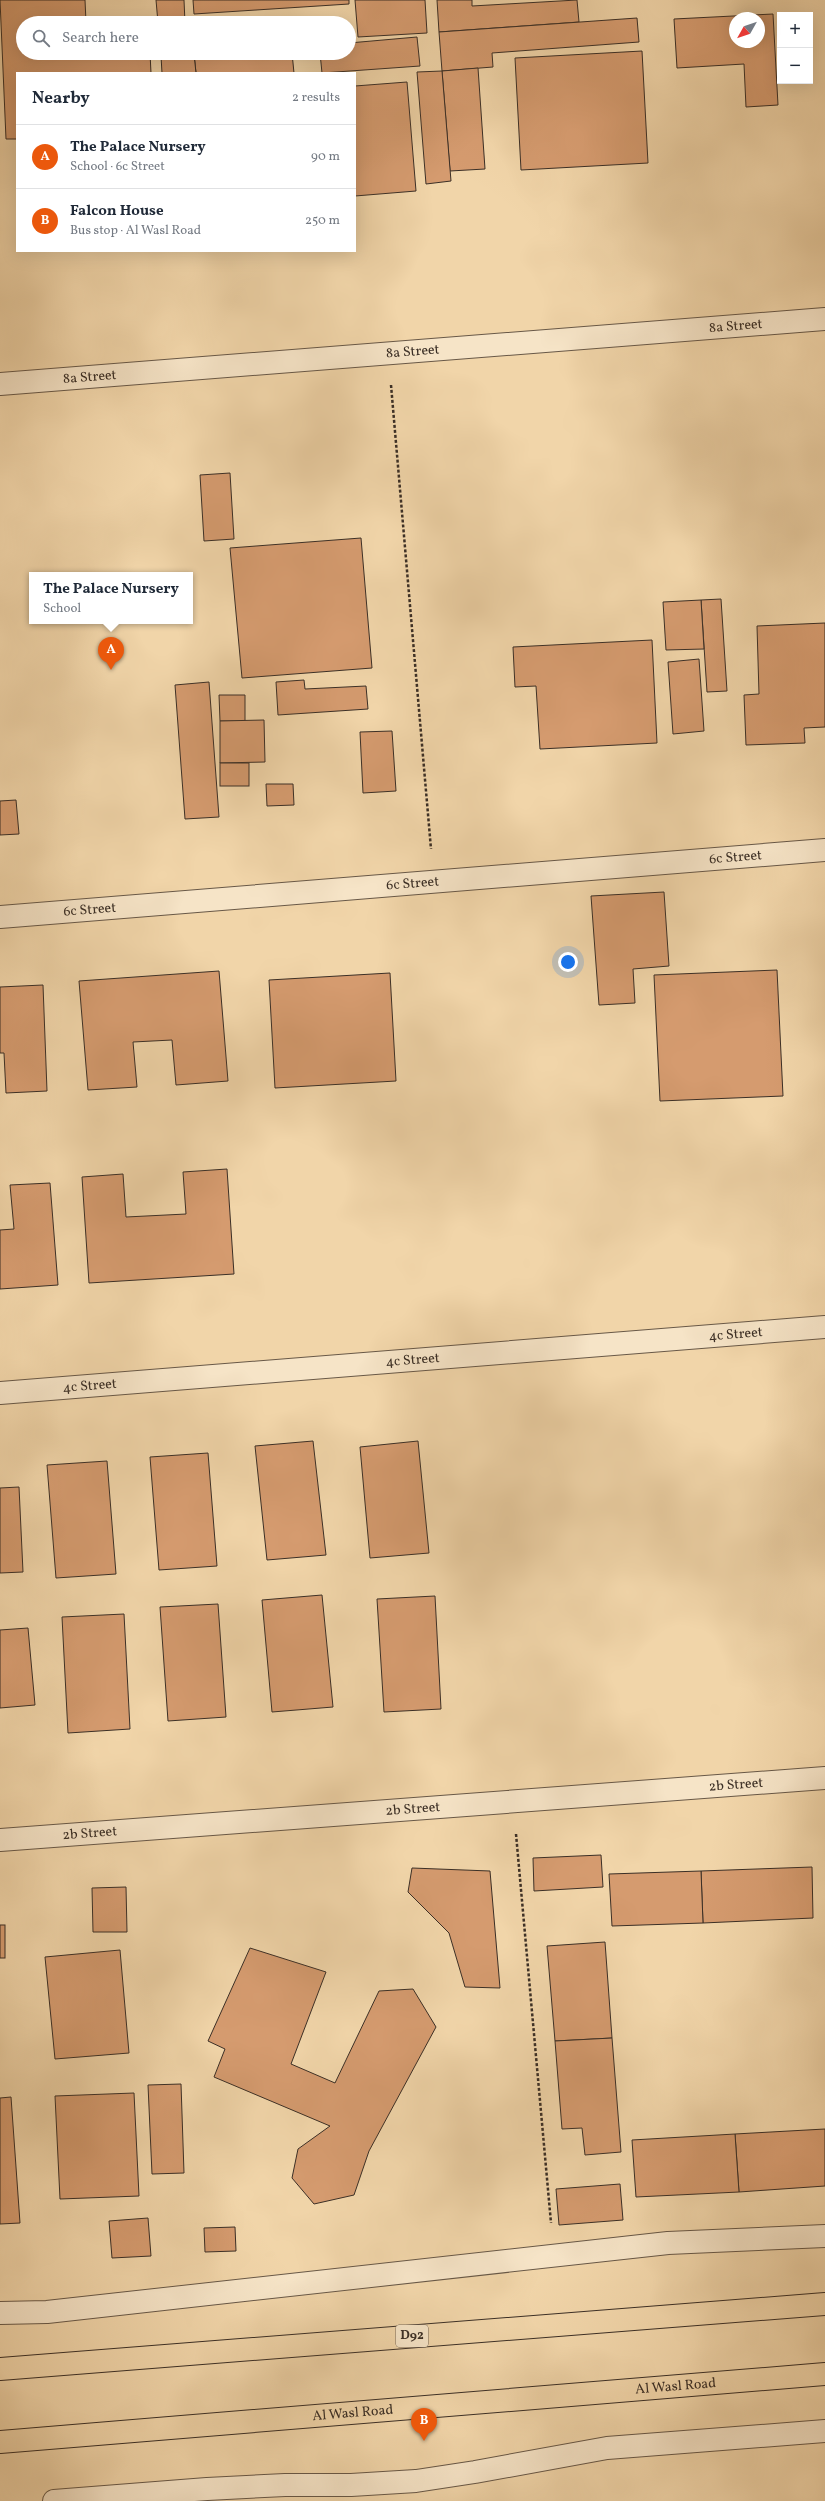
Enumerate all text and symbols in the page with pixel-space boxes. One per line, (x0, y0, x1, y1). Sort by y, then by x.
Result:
north arrow (729, 12, 765, 48)
map controls (777, 12, 813, 84)
button: + (777, 12, 813, 48)
search box (16, 16, 356, 60)
icon: search (30, 27, 52, 49)
text: Search here (62, 28, 139, 49)
button: − (777, 48, 813, 84)
text: Nearby (32, 87, 90, 110)
text: 2 results (292, 89, 340, 107)
text: The Palace Nursery (70, 137, 206, 158)
text: A (40, 148, 50, 166)
text: 90 m (311, 148, 340, 166)
text: School · 6c Street (70, 158, 165, 176)
text: Falcon House (70, 201, 164, 222)
text: B (41, 212, 49, 230)
text: 250 m (305, 212, 340, 230)
text: Bus stop · Al Wasl Road (70, 222, 201, 240)
street label: 8a Street (708, 314, 763, 338)
street label: 8a Street (385, 340, 440, 363)
street label: 8a Street (62, 365, 117, 389)
popup (29, 572, 193, 624)
text: The Palace Nursery (43, 579, 179, 600)
text: School (43, 600, 81, 618)
pin: A (98, 637, 124, 670)
street label: 6c Street (708, 846, 763, 869)
street label: 6c Street (386, 872, 440, 895)
street label: 6c Street (63, 898, 117, 921)
your location (558, 952, 578, 972)
street label: 4c Street (708, 1323, 763, 1346)
street label: 4c Street (385, 1348, 441, 1372)
street label: 4c Street (62, 1374, 118, 1397)
street label: 2b Street (708, 1773, 764, 1796)
street label: 2b Street (385, 1797, 441, 1820)
street label: 2b Street (62, 1822, 118, 1845)
road number: D92 (396, 2325, 428, 2347)
street label: Al Wasl Road (635, 2373, 717, 2399)
street label: Al Wasl Road (312, 2400, 394, 2426)
pin: B (411, 2408, 437, 2441)

